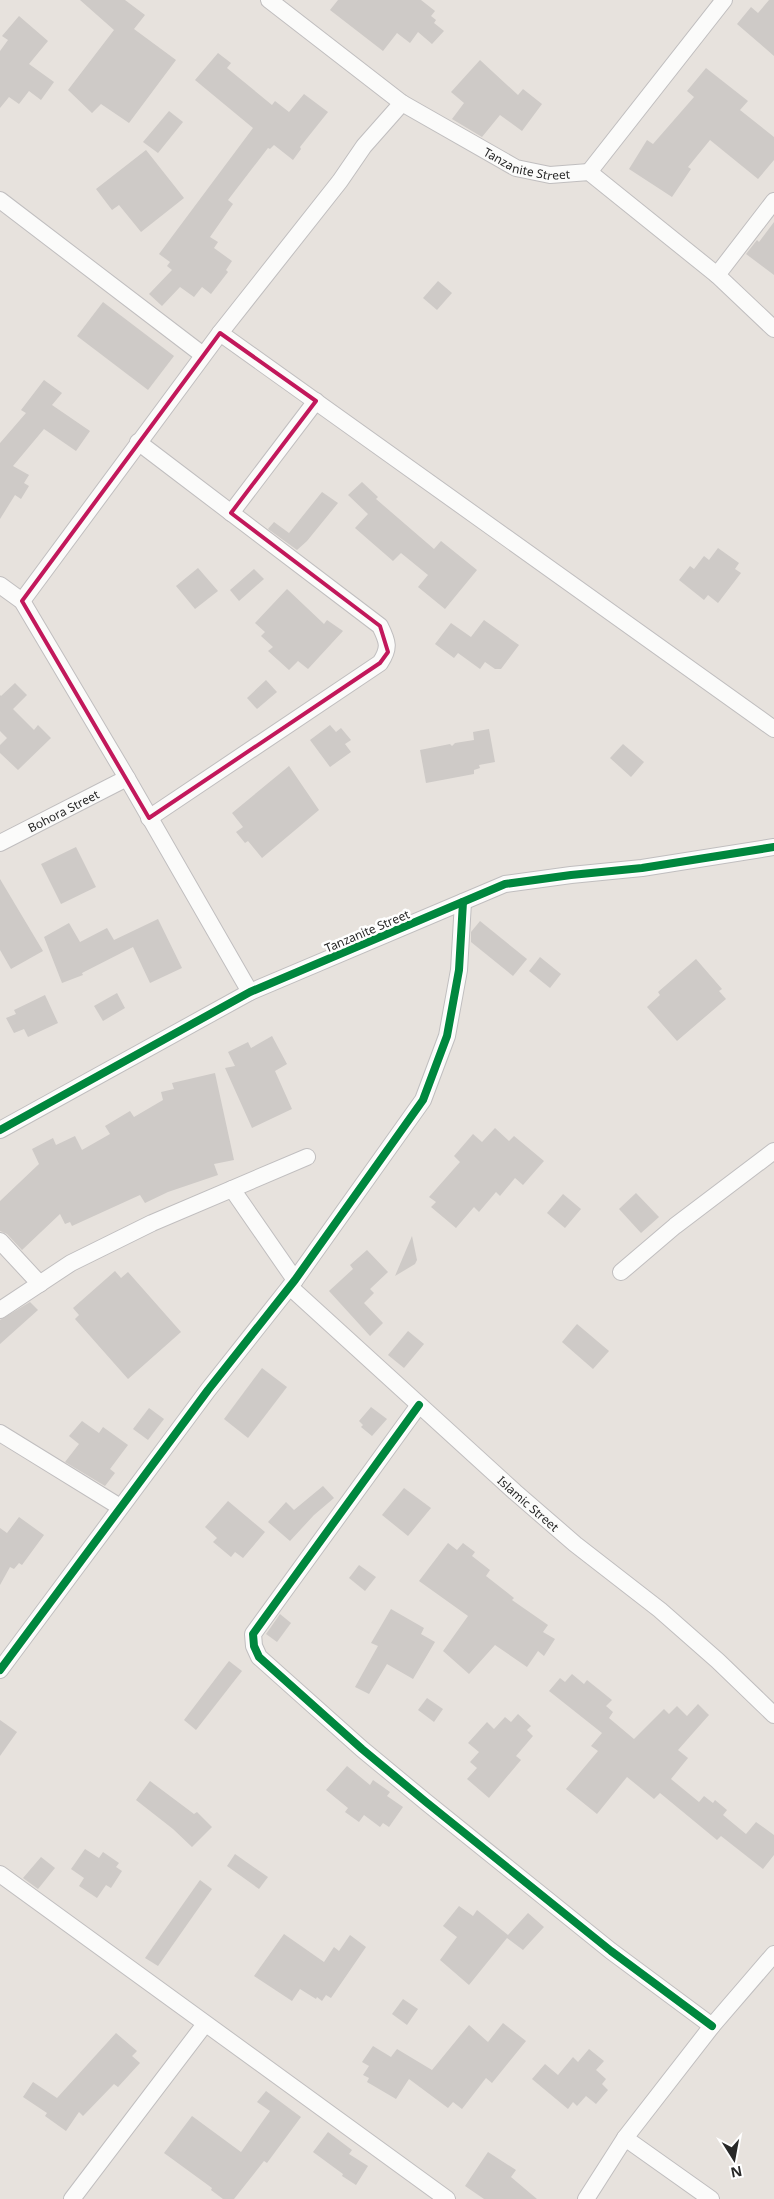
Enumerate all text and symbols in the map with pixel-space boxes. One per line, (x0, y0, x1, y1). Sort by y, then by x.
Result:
street label: Tanzanite Street (481, 143, 571, 184)
street label: Bohora Street (25, 785, 102, 836)
street label: Tanzanite Street (322, 905, 413, 956)
street label: Islamic Street (494, 1472, 563, 1535)
north arrow (709, 2134, 759, 2184)
text: N (729, 2162, 744, 2183)

